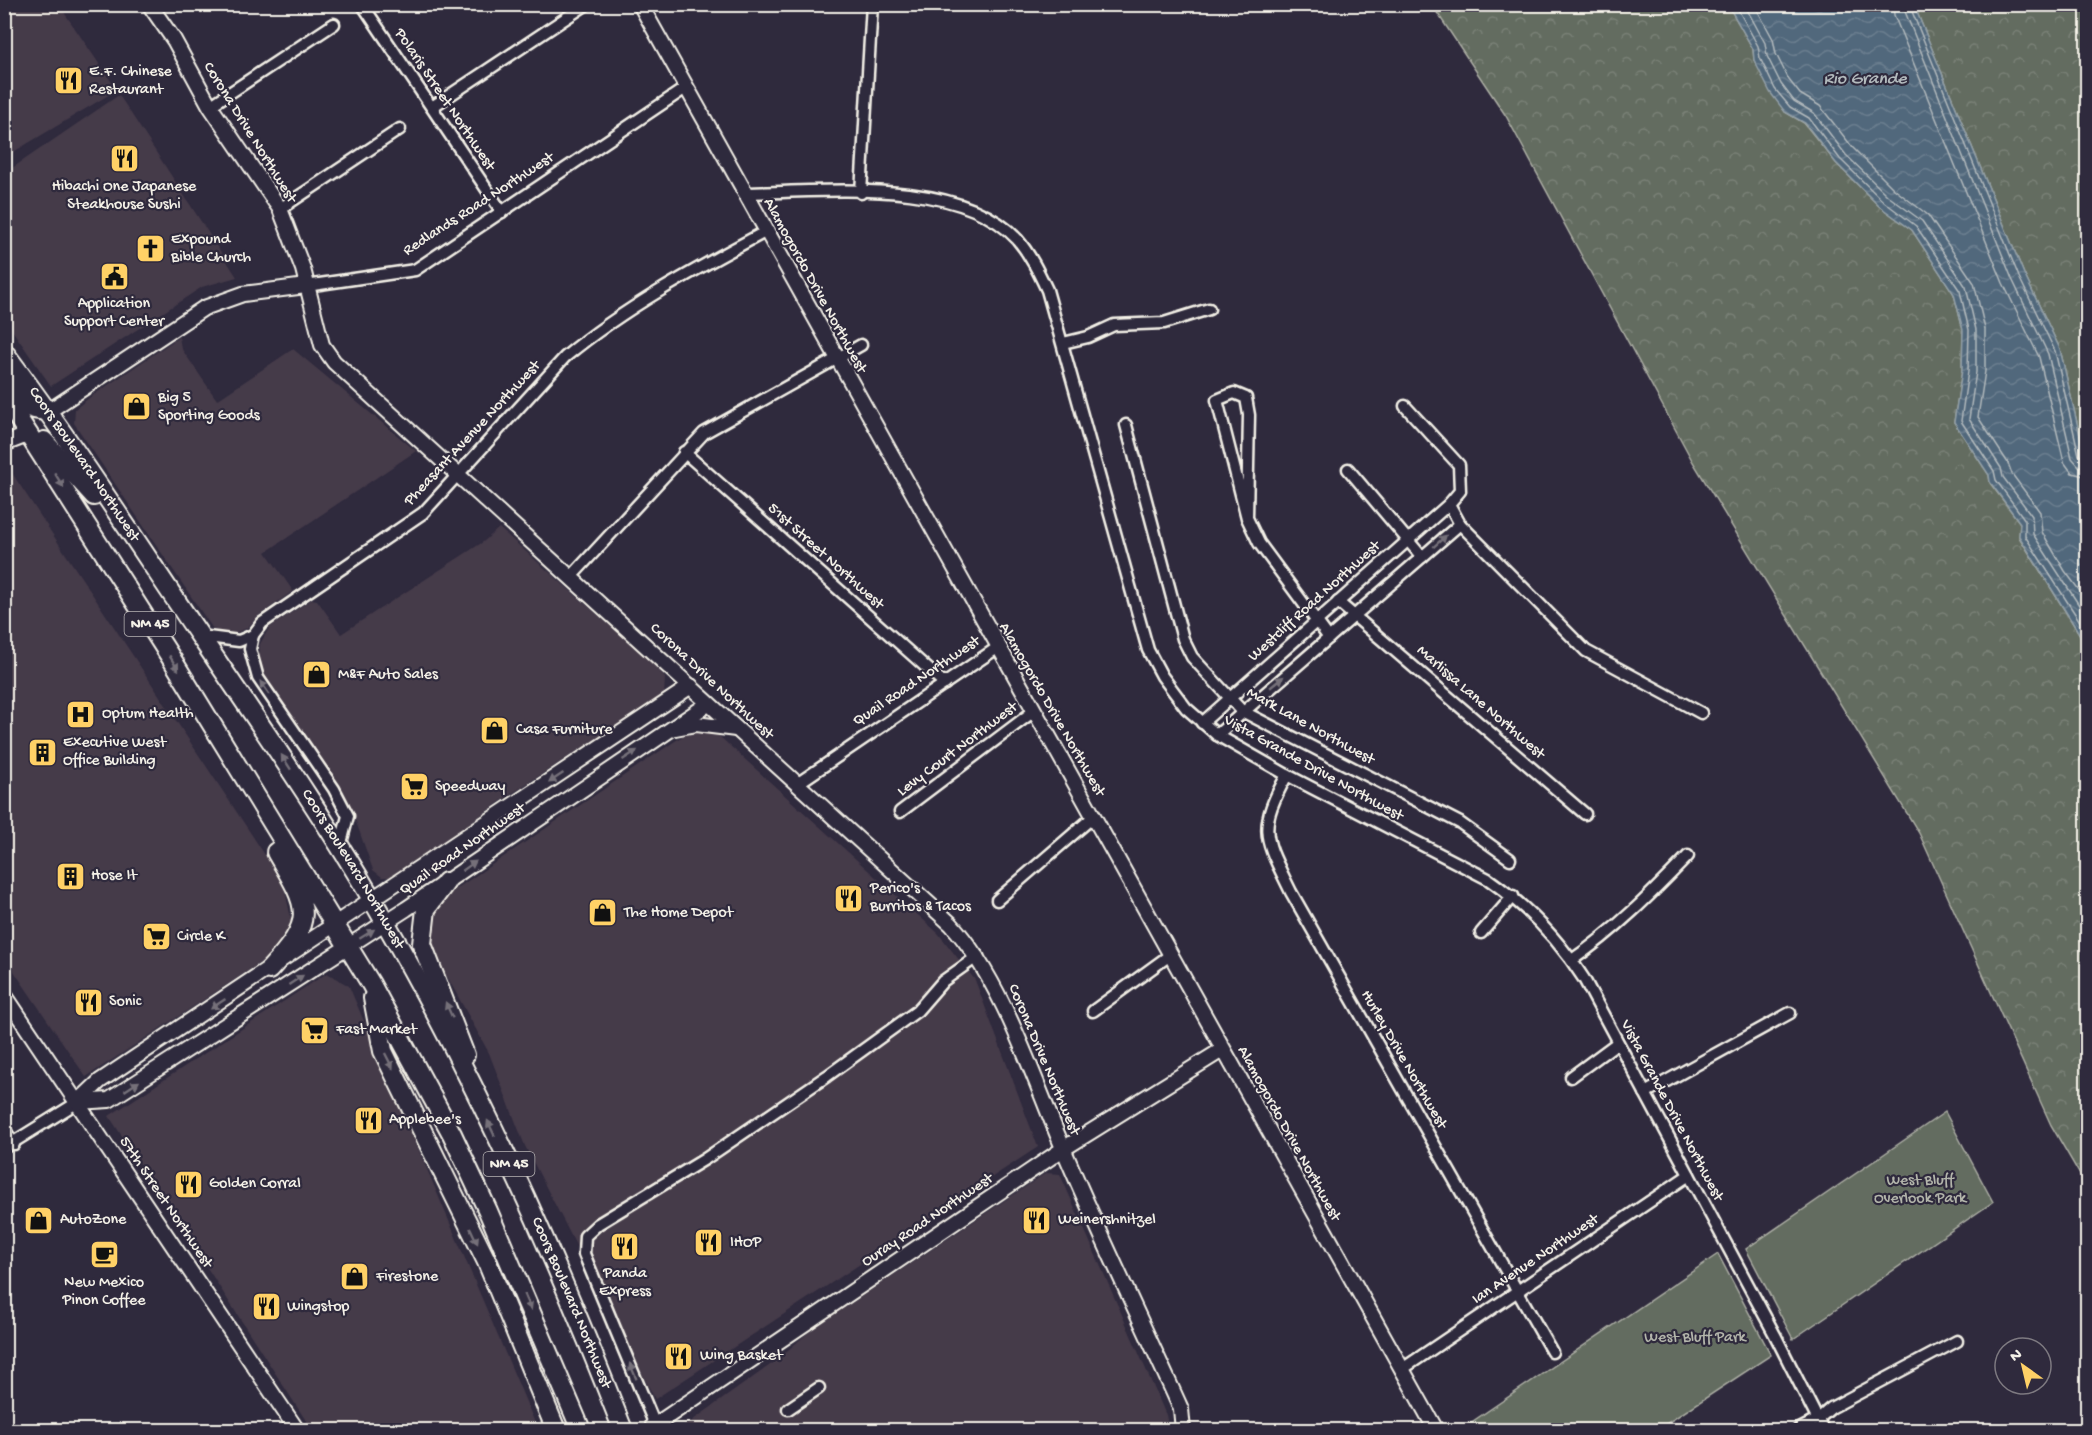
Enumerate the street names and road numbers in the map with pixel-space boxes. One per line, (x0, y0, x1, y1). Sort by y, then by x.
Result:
street label: Polaris Street Northwest (389, 24, 500, 176)
street label: Corona Drive Northwest (198, 59, 301, 208)
street label: Redlands Road Northwest (400, 148, 559, 261)
street label: Alamogordo Drive Northwest (758, 195, 871, 378)
street label: Pheasant Avenue Northwest (400, 356, 546, 511)
street label: Coors Boulevard Northwest (24, 384, 144, 547)
street label: 51st Street Northwest (763, 500, 888, 615)
street label: Westcliff Road Northwest (1245, 537, 1386, 666)
road number: NM 45 (124, 612, 176, 636)
street label: Corona Drive Northwest (645, 620, 778, 745)
street label: Alamogordo Drive Northwest (993, 620, 1109, 801)
street label: Quail Road Northwest (850, 632, 985, 732)
street label: Marlissa Lane Northwest (1412, 642, 1549, 765)
street label: Mark Lane Northwest (1243, 684, 1379, 771)
street label: Levy Court Northwest (894, 698, 1023, 801)
street label: Vista Grande Drive Northwest (1219, 711, 1407, 827)
street label: Coors Boulevard Northwest (296, 786, 409, 954)
street label: Quail Road Northwest (396, 799, 531, 901)
street label: Corona Drive Northwest (1003, 981, 1084, 1140)
street label: Hurley Drive Northwest (1356, 987, 1451, 1134)
street label: Vista Grande Drive Northwest (1615, 1016, 1728, 1206)
street label: Alamogordo Drive Northwest (1232, 1043, 1345, 1226)
street label: 57th Street Northwest (114, 1134, 217, 1274)
road number: NM 45 (484, 1152, 534, 1176)
street label: Ouray Road Northwest (859, 1169, 999, 1272)
street label: Ian Avenue Northwest (1469, 1210, 1604, 1309)
street label: Coors Boulevard Northwest (526, 1214, 616, 1393)

